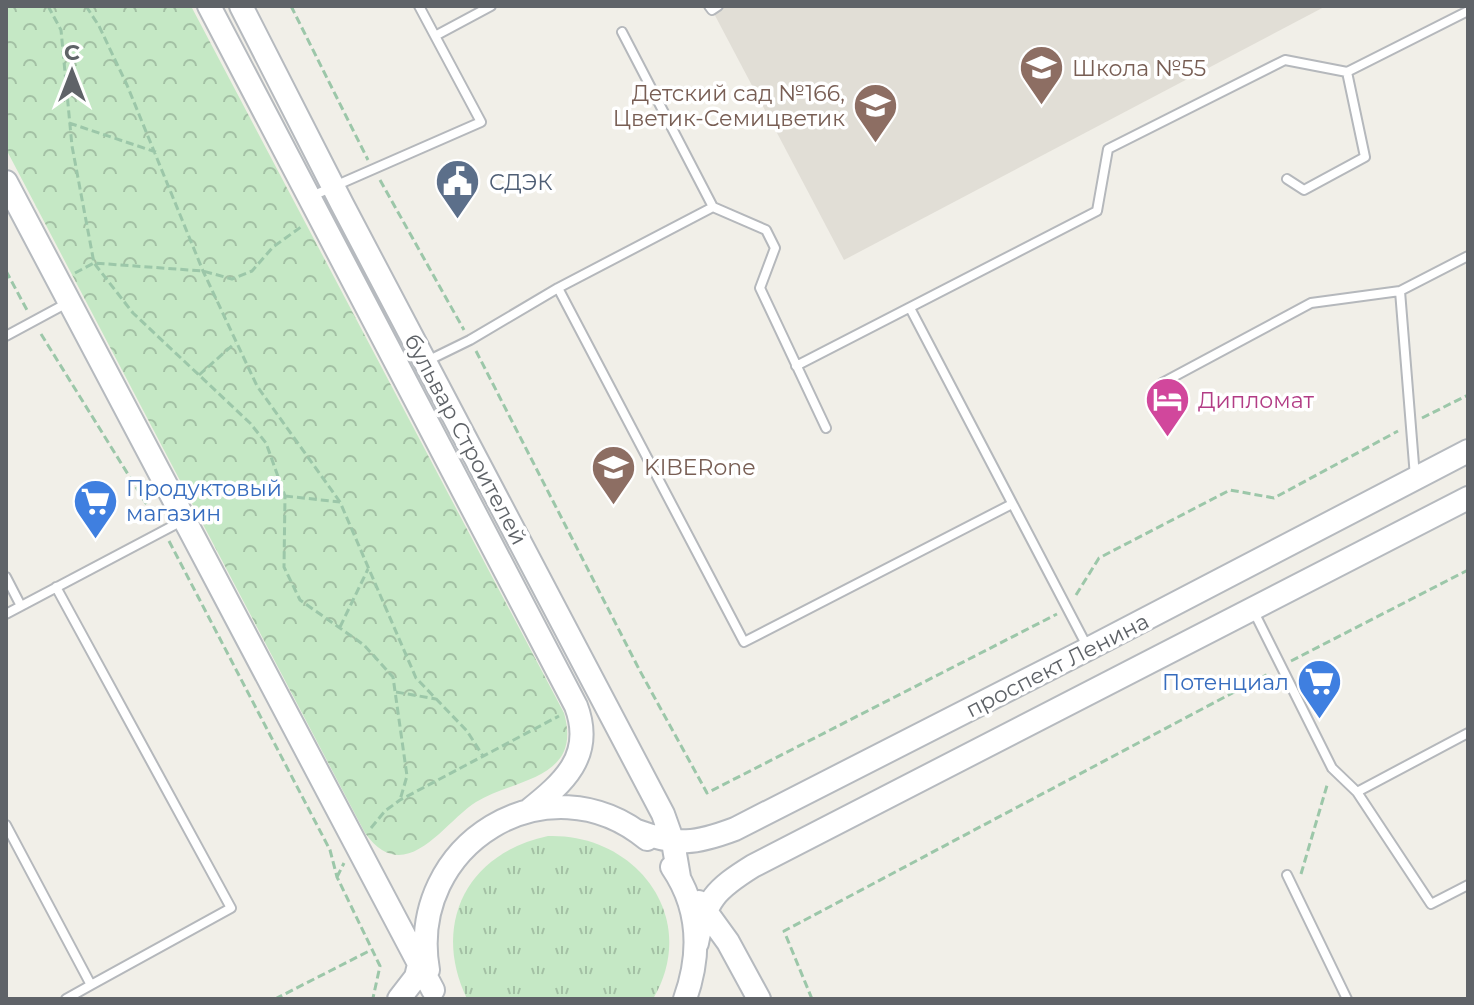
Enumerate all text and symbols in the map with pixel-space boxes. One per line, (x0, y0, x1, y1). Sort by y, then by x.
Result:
north arrow (32, 32, 112, 112)
text: С (64, 39, 80, 66)
school or university icon: Школа №55 (1017, 44, 1065, 107)
place label: Школа №55 (1072, 55, 1206, 82)
place label: Детский сад №166, Цветик-Семицветик (613, 80, 845, 132)
school or university icon: Детский сад №166, Цветик-Семицветик (852, 82, 900, 145)
public building icon: СДЭК (434, 158, 482, 221)
place label: СДЭК (489, 169, 553, 196)
street label: бульвар Строителей (398, 329, 533, 549)
hotel icon: Дипломат (1143, 376, 1191, 439)
place label: Дипломат (1198, 387, 1315, 414)
school or university icon: KIBERone (589, 443, 637, 506)
place label: KIBERone (644, 454, 755, 481)
place label: Продуктовый магазин (126, 475, 282, 527)
supermarket icon: Продуктовый магазин (71, 477, 119, 540)
street label: проспект Ленина (961, 608, 1153, 723)
supermarket icon: Потенциал (1296, 658, 1344, 721)
place label: Потенциал (1162, 669, 1289, 696)

